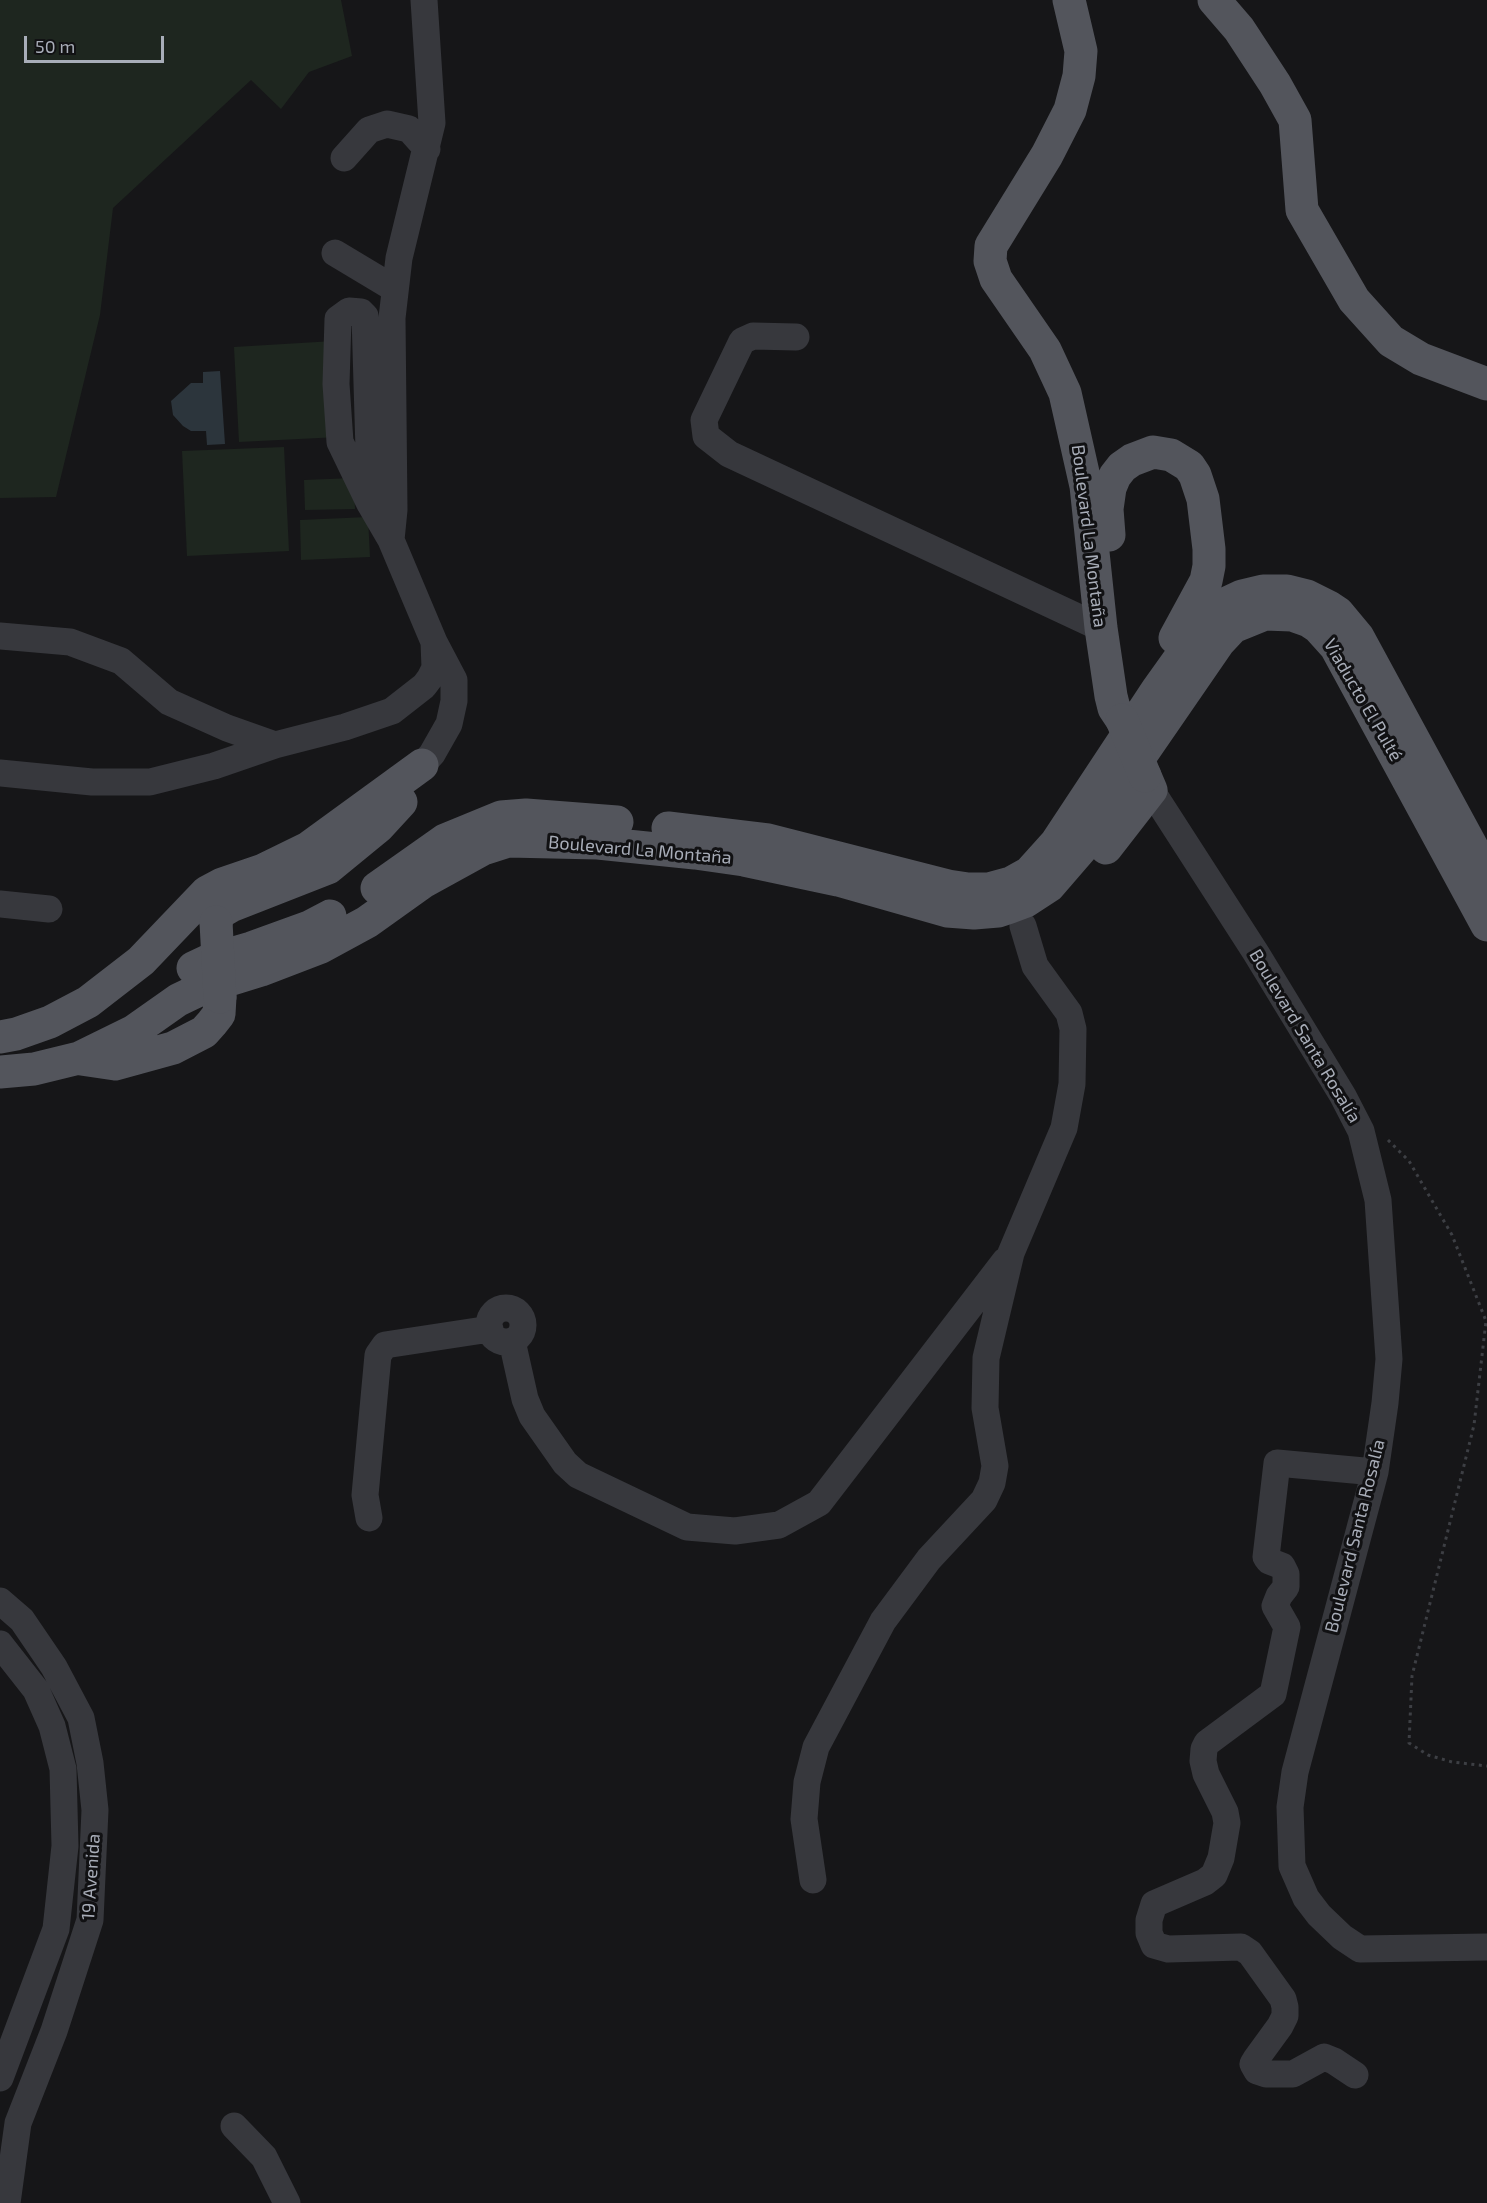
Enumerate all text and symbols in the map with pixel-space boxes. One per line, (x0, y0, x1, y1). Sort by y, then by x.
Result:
scale bar (27, 24, 166, 62)
text: 50 m (35, 35, 75, 57)
street label: Boulevard La Montaña (1067, 443, 1111, 629)
street label: Viaducto El Pulté (1319, 635, 1407, 765)
street label: Boulevard La Montaña (547, 831, 733, 869)
street label: Boulevard Santa Rosalía (1245, 945, 1365, 1127)
street label: Boulevard Santa Rosalía (1321, 1437, 1389, 1635)
street label: 19 Avenida (77, 1833, 105, 1921)

